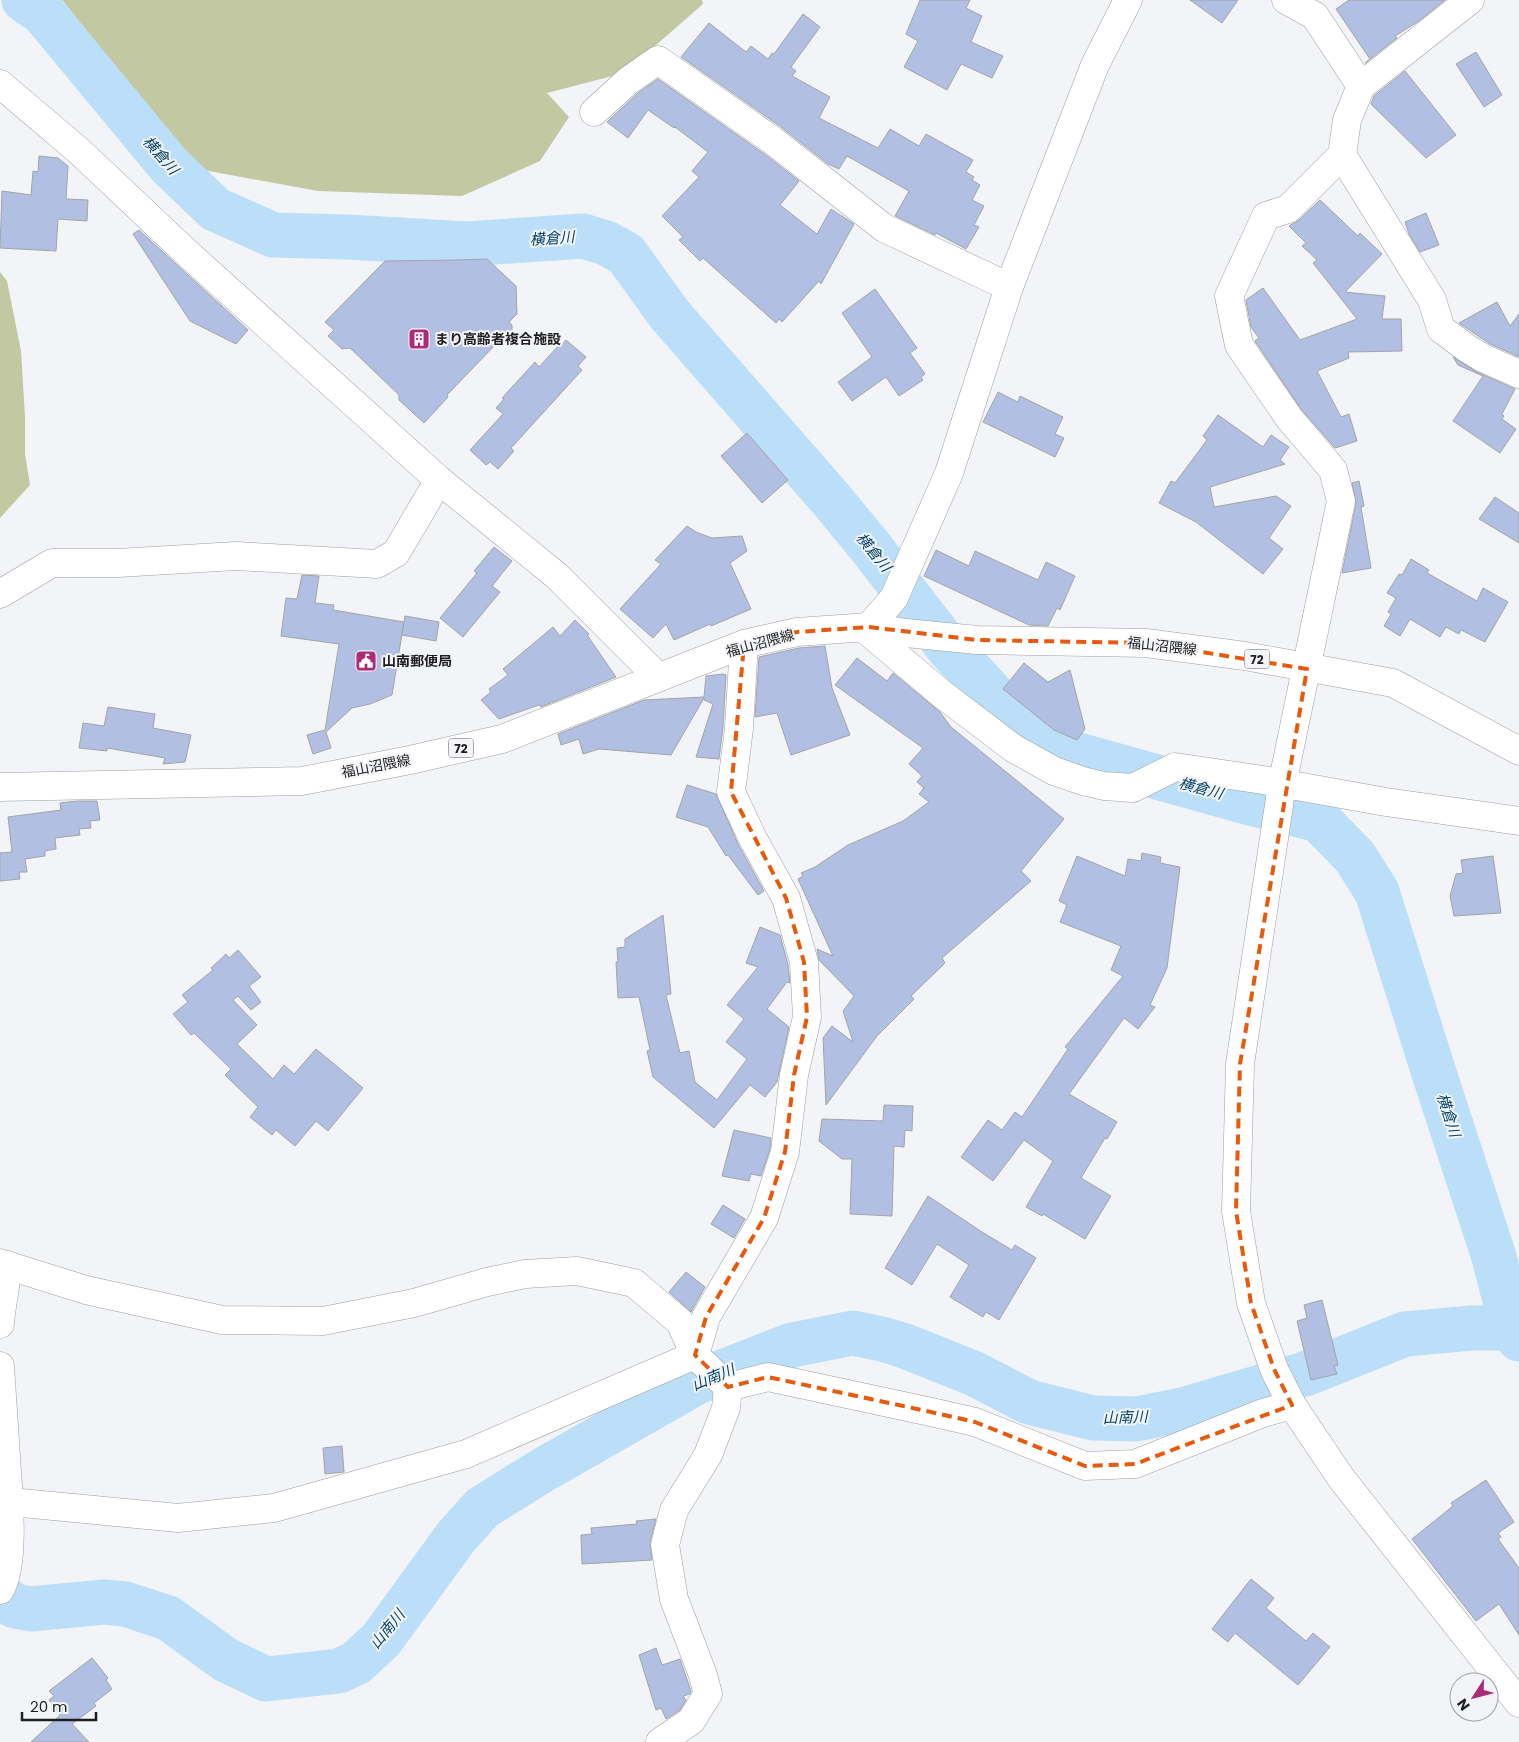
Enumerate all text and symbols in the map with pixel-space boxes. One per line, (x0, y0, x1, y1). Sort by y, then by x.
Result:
water label: 横倉川 (138, 131, 185, 180)
water label: 横倉川 (529, 226, 577, 250)
building icon: まり高齢者複合施設 (407, 327, 431, 351)
place label: まり高齢者複合施設 (435, 329, 561, 349)
water label: 横倉川 (852, 528, 898, 578)
street label: 福山沼隈線 (724, 624, 796, 662)
street label: 福山沼隈線 (1126, 632, 1198, 660)
public building icon: 山南郵便局 (354, 649, 378, 673)
road number: 72 (1244, 650, 1270, 669)
place label: 山南郵便局 (382, 651, 452, 671)
road number: 72 (448, 738, 474, 758)
street label: 福山沼隈線 (340, 750, 412, 782)
water label: 横倉川 (1177, 772, 1227, 804)
water label: 横倉川 (1432, 1090, 1467, 1142)
water label: 山南川 (688, 1358, 740, 1395)
water label: 山南川 (1102, 1406, 1150, 1428)
water label: 山南川 (365, 1603, 411, 1653)
north arrow (1449, 1672, 1499, 1722)
scale bar (22, 1690, 96, 1722)
text: N (1452, 1695, 1475, 1715)
text: 20 m (30, 1696, 68, 1717)

